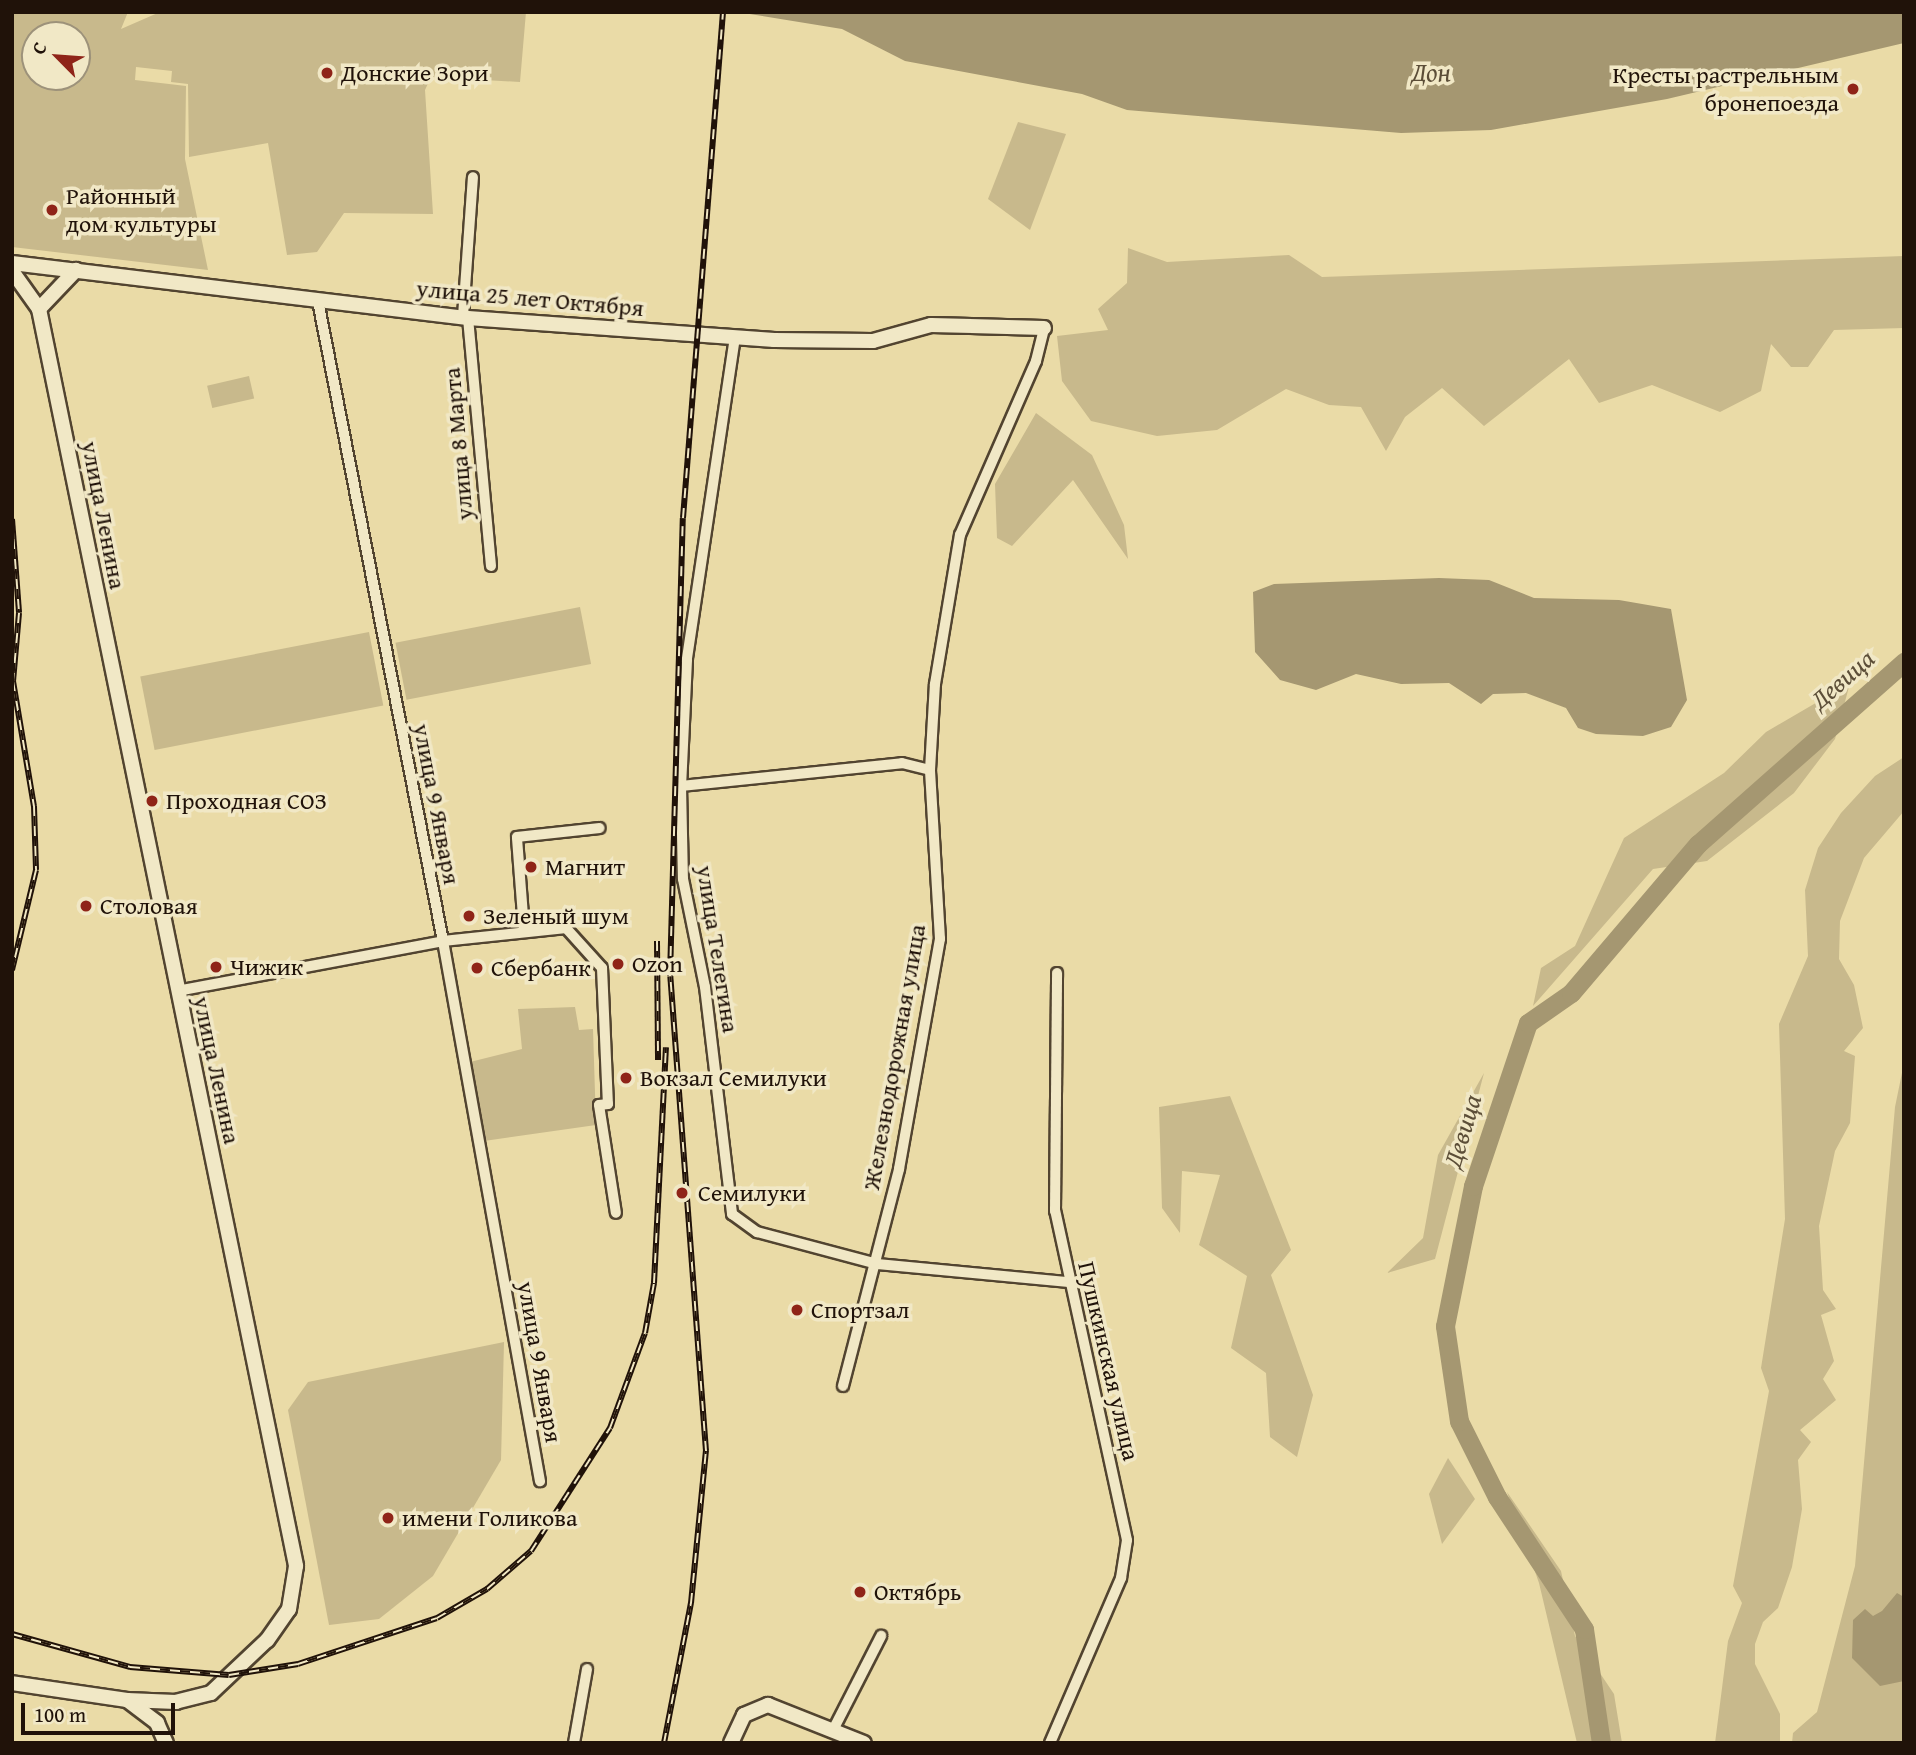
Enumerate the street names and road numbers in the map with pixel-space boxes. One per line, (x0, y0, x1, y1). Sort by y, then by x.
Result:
street label: улица 25 лет Октября (415, 274, 645, 322)
street label: улица 8 Марта (437, 366, 479, 522)
street label: улица Ленина (76, 439, 132, 591)
street label: улица 9 Января (407, 721, 467, 887)
street label: улица Телегина (691, 863, 745, 1035)
street label: Железнодорожная улица (856, 922, 932, 1192)
street label: улица Ленина (187, 994, 247, 1146)
street label: Пушкинская улица (1072, 1259, 1146, 1463)
street label: улица 9 Января (512, 1279, 568, 1445)

